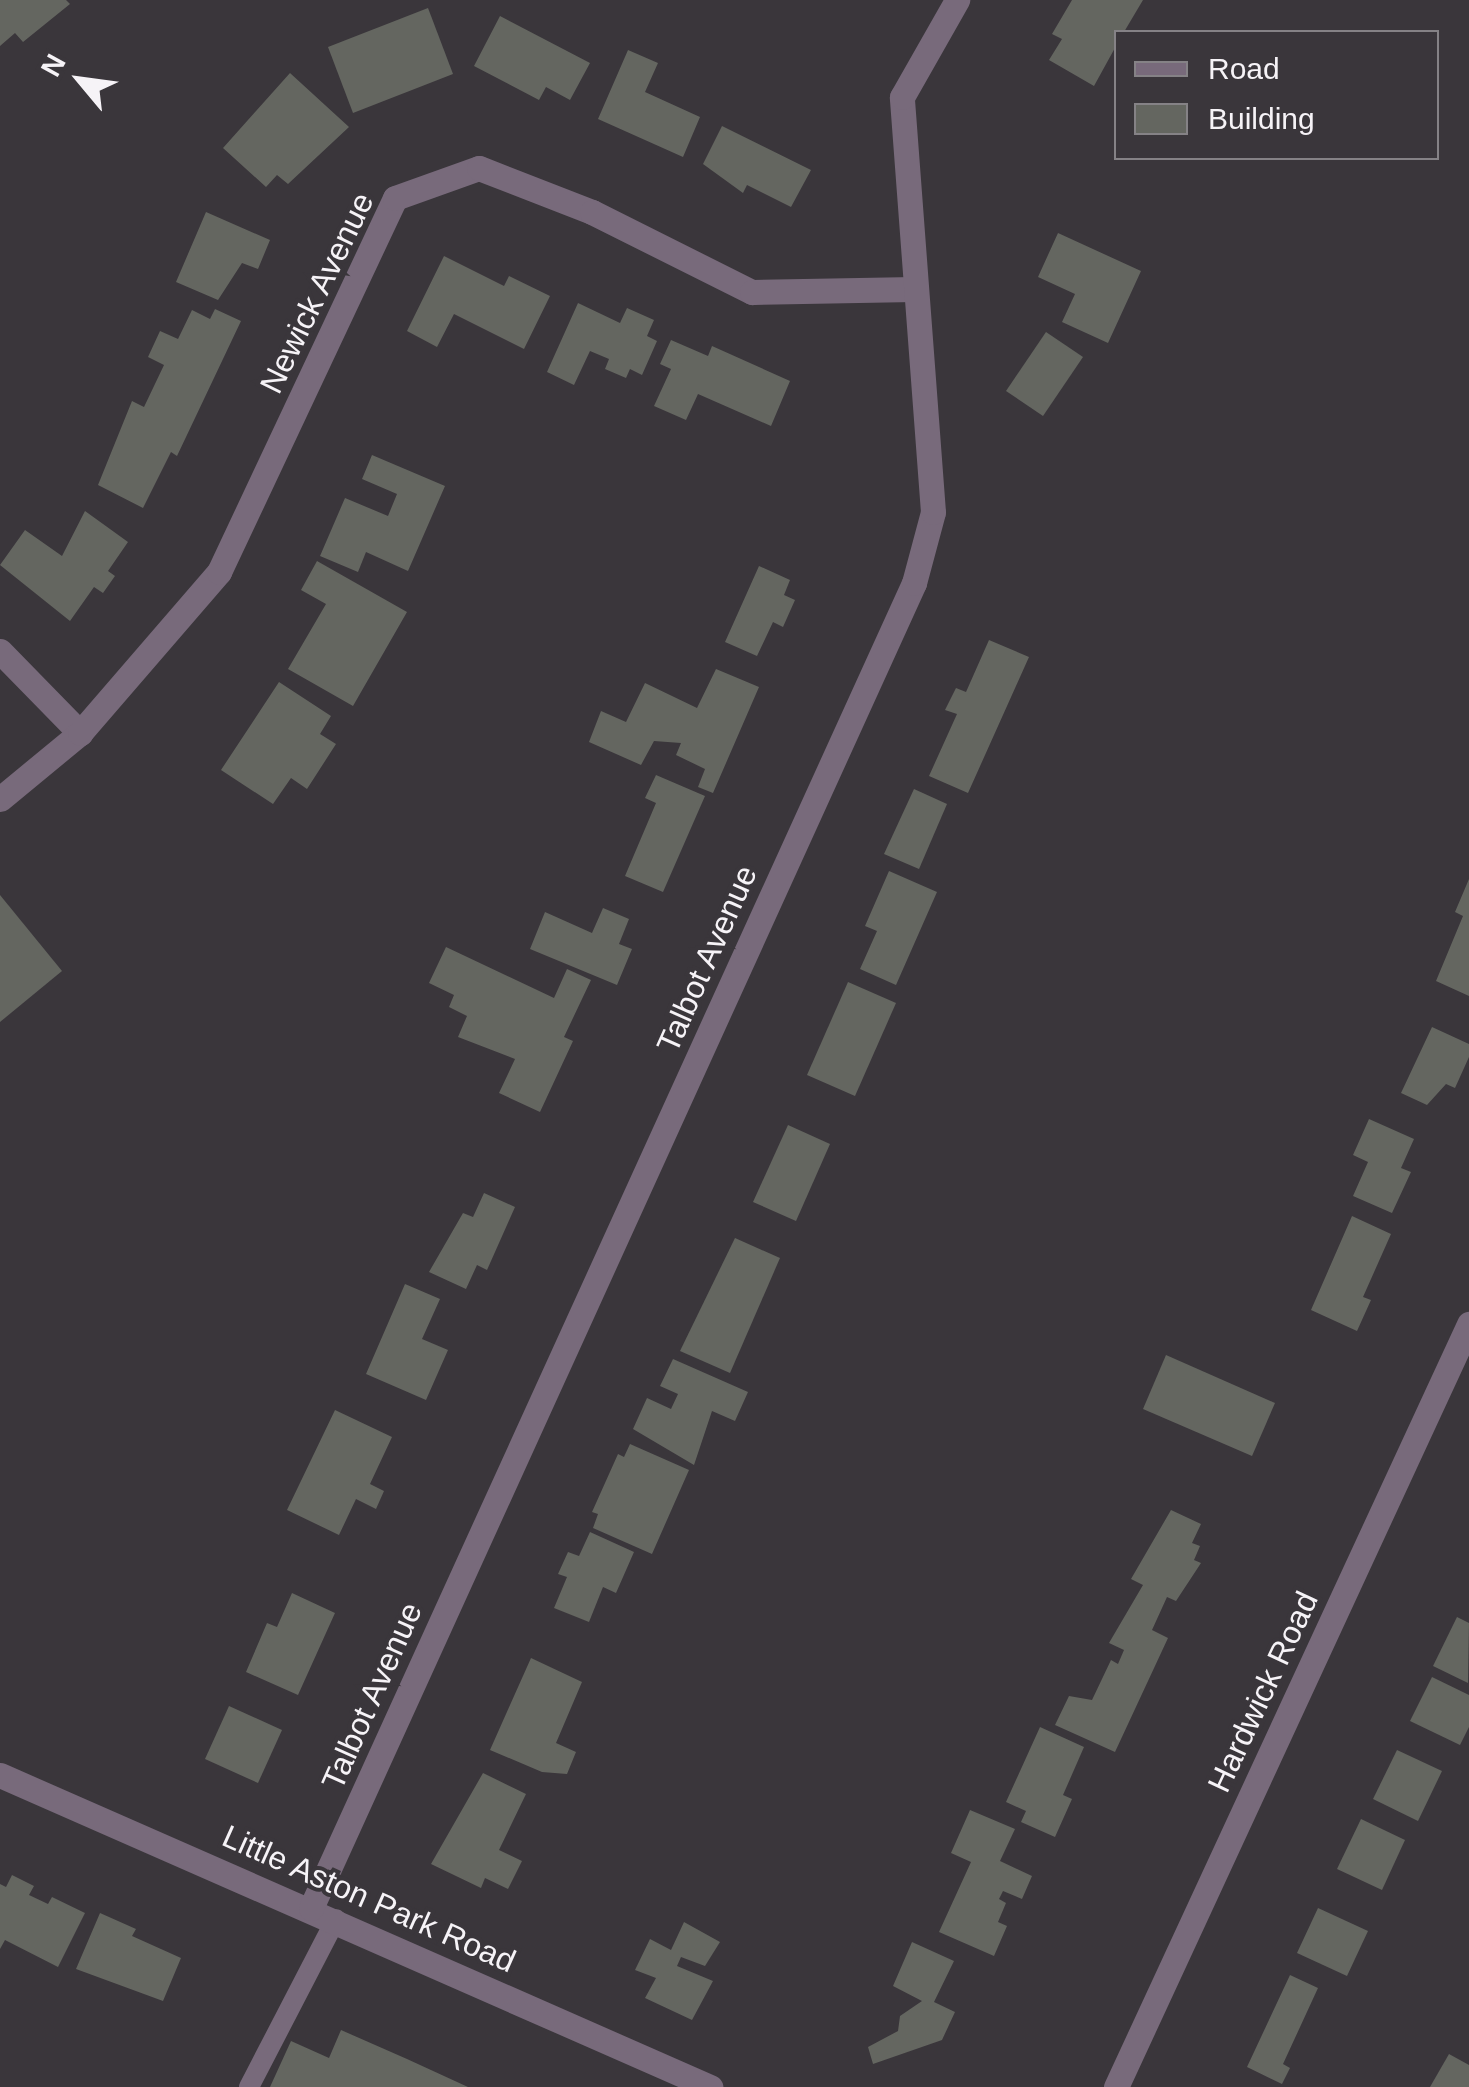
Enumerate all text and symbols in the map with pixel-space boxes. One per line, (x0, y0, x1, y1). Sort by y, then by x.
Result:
north arrow (30, 30, 130, 130)
legend (1114, 30, 1439, 160)
text: N (35, 49, 72, 82)
text: Road (1208, 52, 1280, 85)
text: Building (1208, 102, 1315, 135)
street label: Newick Avenue (252, 186, 382, 400)
street label: Talbot Avenue (648, 859, 766, 1059)
street label: Hardwick Road (1200, 1586, 1326, 1798)
street label: Talbot Avenue (313, 1596, 431, 1796)
street label: Little Aston Park Road (216, 1817, 522, 1981)

